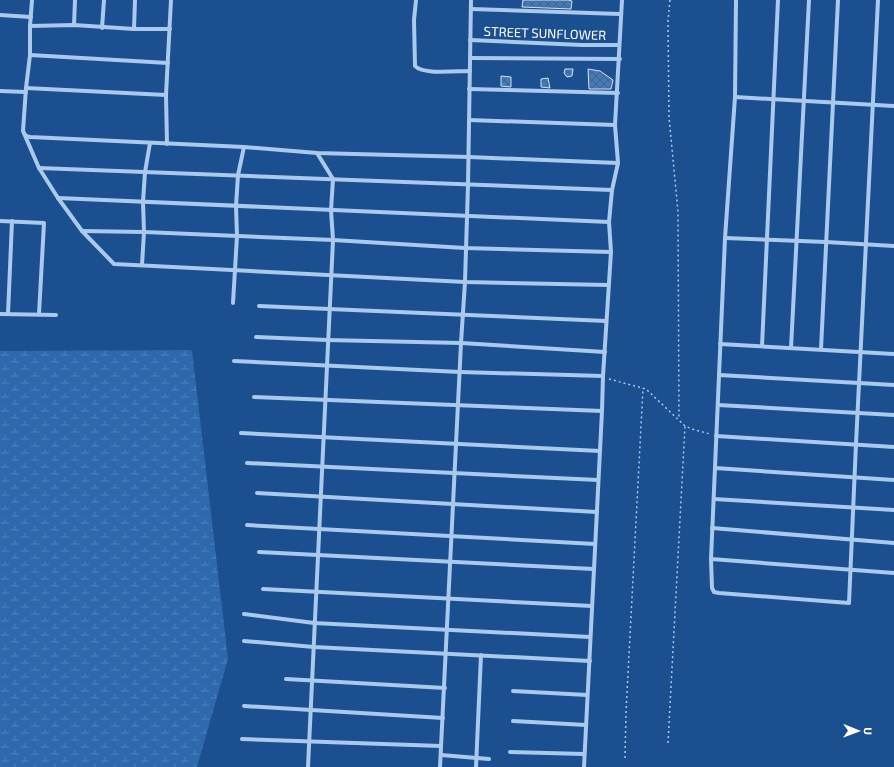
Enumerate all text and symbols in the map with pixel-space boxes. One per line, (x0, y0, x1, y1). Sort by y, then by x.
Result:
street label: STREET SUNFLOWER (484, 23, 606, 43)
north arrow (838, 711, 878, 751)
text: U (862, 727, 875, 735)

